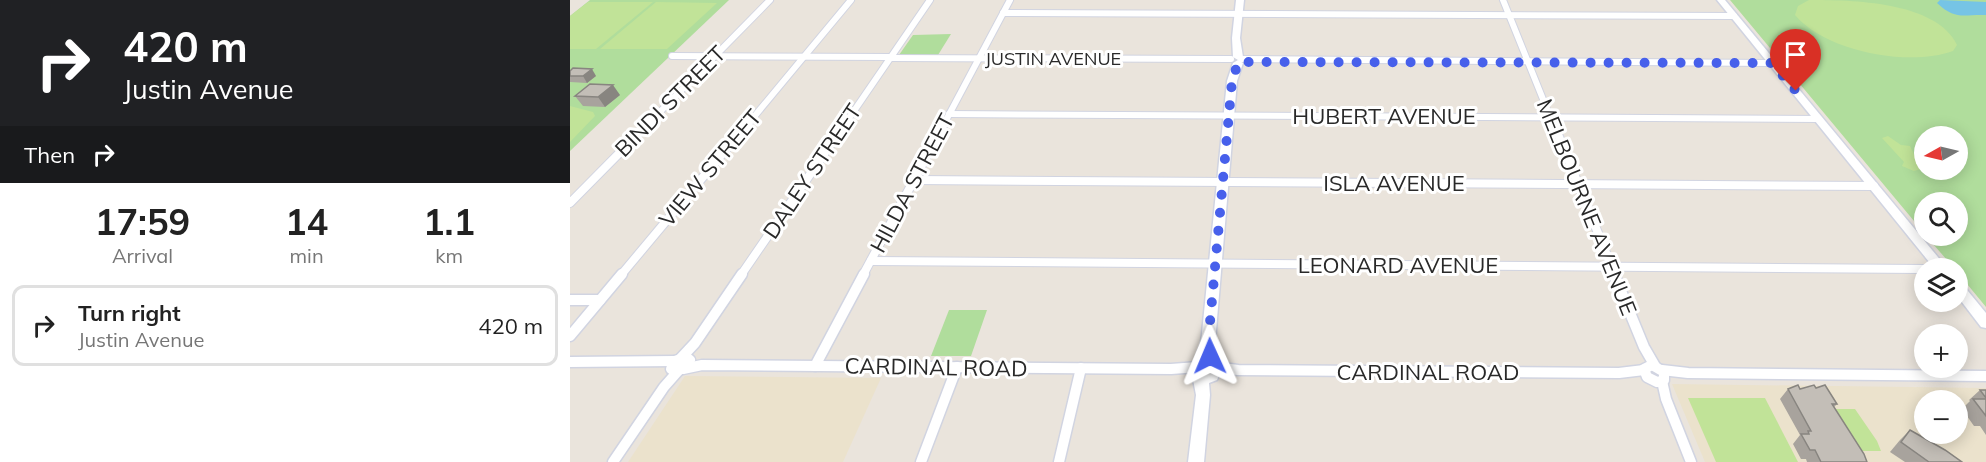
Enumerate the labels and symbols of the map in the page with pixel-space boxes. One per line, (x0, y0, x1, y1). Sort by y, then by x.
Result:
pin (1770, 29, 1821, 91)
street label: BINDI STREET (609, 40, 731, 162)
street label: JUSTIN AVENUE (985, 47, 1121, 70)
street label: MELBOURNE AVENUE (1531, 95, 1643, 319)
street label: DALEY STREET (757, 98, 867, 244)
street label: HUBERT AVENUE (1292, 102, 1476, 130)
street label: VIEW STREET (653, 104, 767, 232)
street label: HILDA STREET (864, 109, 960, 257)
north arrow (1914, 126, 1968, 180)
street label: ISLA AVENUE (1323, 169, 1465, 197)
street label: LEONARD AVENUE (1298, 251, 1498, 279)
position arrow (1178, 324, 1242, 388)
street label: CARDINAL ROAD (844, 351, 1028, 383)
street label: CARDINAL ROAD (1337, 358, 1519, 386)

